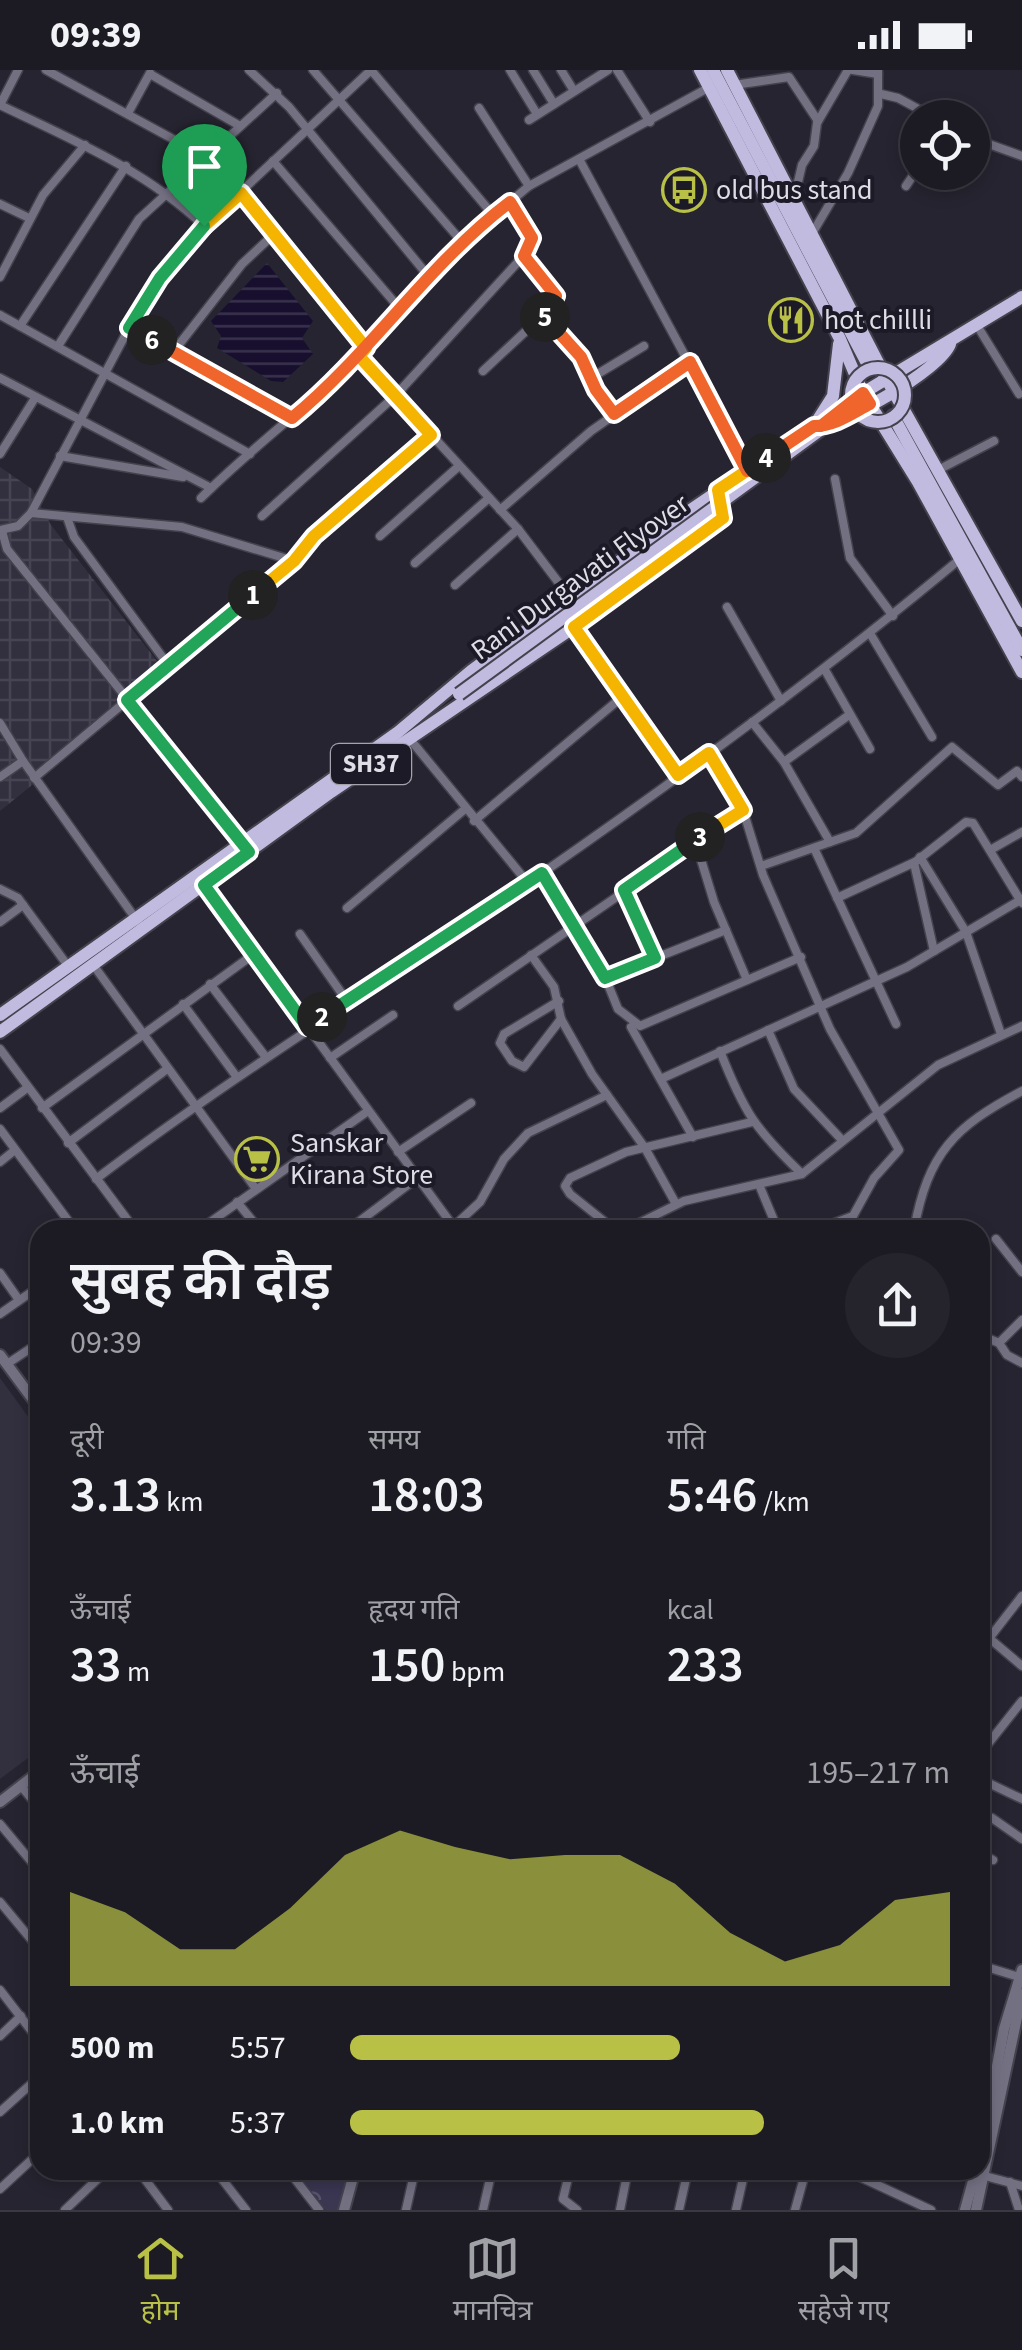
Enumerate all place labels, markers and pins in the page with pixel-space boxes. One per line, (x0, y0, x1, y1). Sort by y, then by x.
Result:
pin (162, 124, 247, 227)
bus stop icon: old bus stand (661, 167, 707, 213)
place label: old bus stand (716, 170, 873, 210)
pin: 5 (520, 292, 570, 342)
restaurant icon: hot chillli (768, 297, 814, 343)
place label: hot chillli (824, 300, 932, 340)
pin: 6 (127, 315, 177, 365)
pin: 4 (741, 433, 791, 483)
pin: 1 (228, 570, 278, 620)
pin: 3 (675, 812, 725, 862)
pin: 2 (297, 992, 347, 1042)
place label: Sanskar Kirana Store (290, 1123, 433, 1195)
supermarket icon: Sanskar Kirana Store (234, 1136, 280, 1182)

